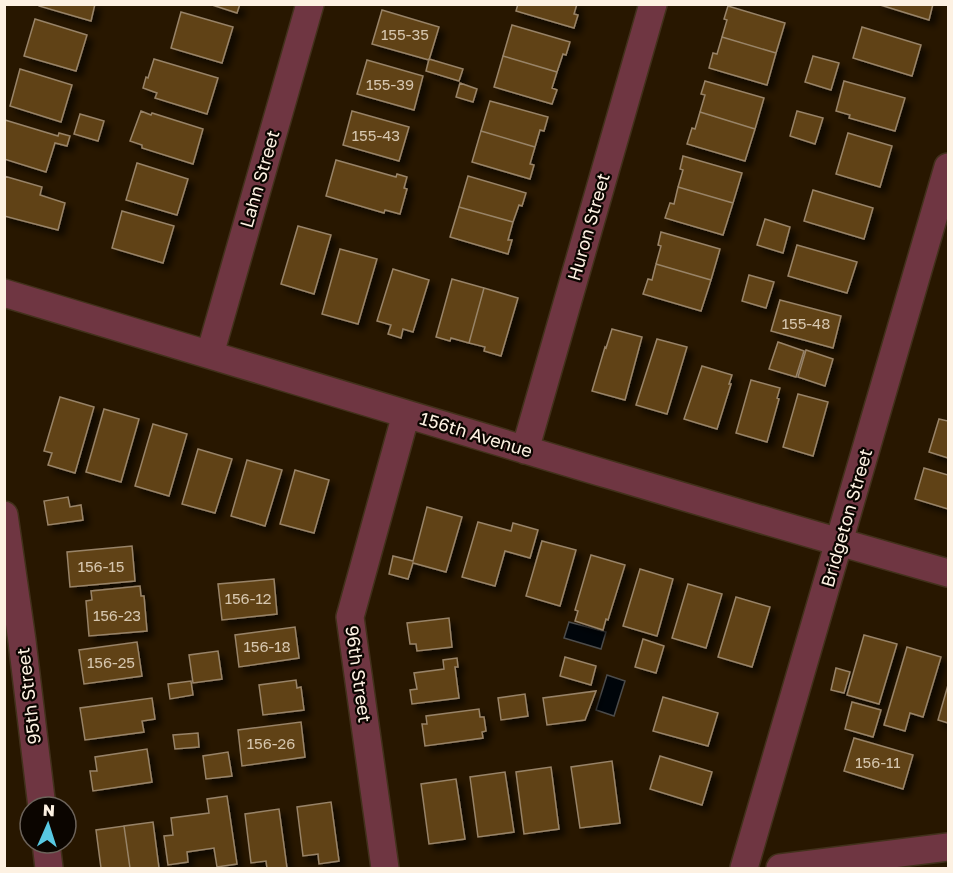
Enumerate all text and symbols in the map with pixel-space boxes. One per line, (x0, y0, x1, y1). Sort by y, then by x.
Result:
house number: 155-35 (381, 25, 429, 43)
house number: 155-39 (366, 75, 414, 93)
house number: 155-43 (352, 126, 400, 144)
street label: Lahn Street (235, 127, 283, 230)
street label: Huron Street (562, 170, 614, 283)
house number: 155-48 (782, 314, 830, 332)
street label: 156th Avenue (417, 407, 535, 462)
street label: Bridgeton Street (816, 446, 876, 590)
house number: 156-15 (78, 557, 124, 575)
house number: 156-12 (225, 589, 271, 607)
house number: 156-23 (93, 606, 141, 624)
street label: 96th Street (341, 624, 377, 724)
house number: 156-18 (243, 637, 291, 655)
street label: 95th Street (11, 646, 45, 746)
house number: 156-25 (87, 653, 135, 671)
house number: 156-26 (247, 734, 295, 752)
house number: 156-11 (855, 753, 901, 771)
north arrow (18, 795, 78, 855)
text: N (42, 800, 55, 820)

